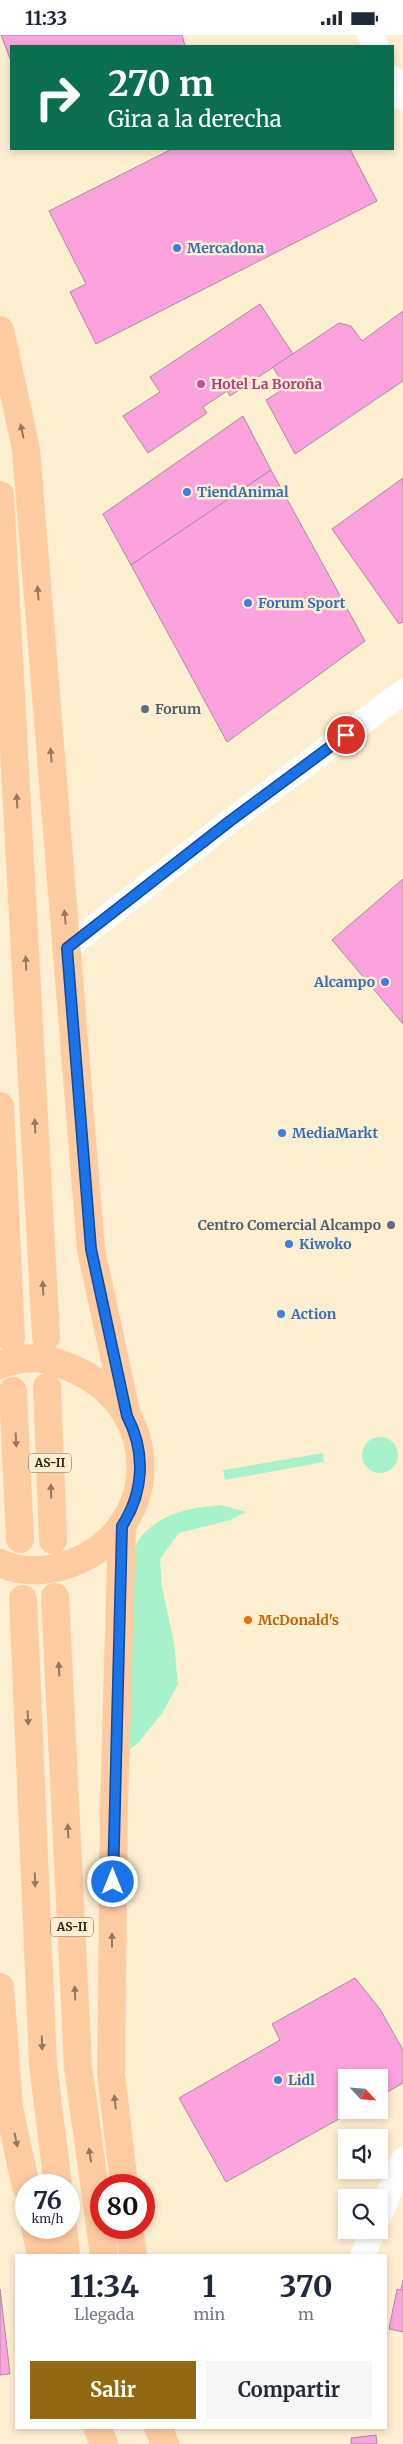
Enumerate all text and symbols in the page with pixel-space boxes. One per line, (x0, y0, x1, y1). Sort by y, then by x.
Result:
text: 11:33 (25, 6, 67, 30)
text: 270 m (108, 62, 214, 106)
icon: right (25, 65, 90, 130)
text: Gira a la derecha (108, 105, 282, 133)
place label: Mercadona (187, 239, 264, 257)
marker: Mercadona (171, 242, 183, 254)
place label: Hotel La Boroña (211, 375, 322, 393)
marker: Hotel La Boroña (195, 378, 207, 390)
one-way arrow (18, 424, 26, 439)
place label: TiendAnimal (197, 483, 289, 501)
marker: TiendAnimal (181, 486, 193, 498)
one-way arrow (34, 585, 42, 601)
place label: Forum Sport (258, 594, 346, 612)
marker: Forum Sport (242, 597, 254, 609)
place label: Forum (155, 700, 201, 718)
marker: Forum (139, 703, 151, 715)
pin (325, 714, 367, 756)
icon: arrive (332, 721, 360, 749)
one-way arrow (47, 747, 55, 763)
one-way arrow (13, 793, 21, 809)
one-way arrow (60, 909, 68, 925)
one-way arrow (22, 955, 30, 971)
place label: Alcampo (313, 973, 375, 991)
marker: Alcampo (379, 976, 391, 988)
one-way arrow (31, 1117, 39, 1133)
place label: MediaMarkt (292, 1124, 378, 1142)
marker: MediaMarkt (276, 1127, 288, 1139)
place label: Centro Comercial Alcampo (198, 1216, 381, 1234)
marker: Centro Comercial Alcampo (385, 1219, 397, 1231)
place label: Kiwoko (299, 1235, 352, 1253)
marker: Kiwoko (283, 1238, 295, 1250)
one-way arrow (39, 1280, 47, 1296)
place label: Action (290, 1305, 337, 1323)
marker: Action (275, 1308, 287, 1320)
one-way arrow (12, 1432, 20, 1448)
road number: AS-II (29, 1454, 71, 1473)
one-way arrow (46, 1483, 54, 1499)
place label: McDonald's (258, 1611, 339, 1629)
marker: McDonald's (242, 1614, 254, 1626)
one-way arrow (55, 1660, 63, 1676)
one-way arrow (24, 1710, 32, 1726)
one-way arrow (63, 1823, 71, 1839)
position arrow (86, 1855, 138, 1907)
one-way arrow (32, 1872, 40, 1888)
road number: AS-II (51, 1917, 93, 1936)
one-way arrow (108, 1931, 116, 1947)
one-way arrow (70, 1985, 78, 2001)
one-way arrow (39, 2035, 47, 2051)
north arrow (338, 2069, 388, 2119)
map controls (338, 2069, 388, 2239)
place label: Lidl (288, 2071, 315, 2089)
marker: Lidl (272, 2074, 284, 2086)
one-way arrow (111, 2093, 119, 2109)
button: sound (338, 2129, 388, 2179)
one-way arrow (12, 2132, 20, 2148)
one-way arrow (86, 2146, 94, 2162)
speed limit sign: 80 (90, 2174, 155, 2239)
text: 76 (33, 2184, 62, 2216)
button: search (338, 2189, 388, 2239)
text: km/h (32, 2211, 63, 2226)
text: 11:34 (69, 2267, 139, 2305)
text: 1 (202, 2267, 216, 2305)
text: 370 (280, 2267, 333, 2305)
text: Llegada (74, 2304, 134, 2324)
text: min (193, 2304, 225, 2324)
text: m (298, 2304, 314, 2324)
button: Salir (30, 2361, 196, 2419)
button: Compartir (206, 2361, 372, 2419)

